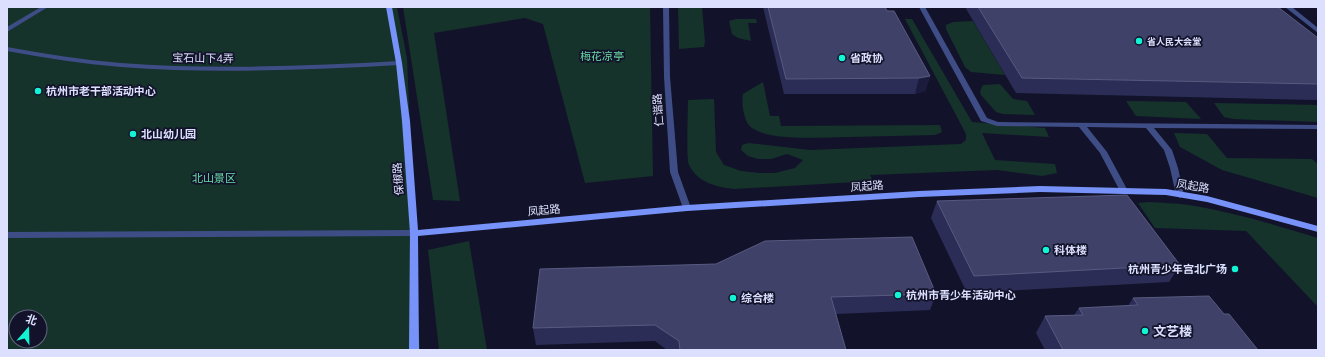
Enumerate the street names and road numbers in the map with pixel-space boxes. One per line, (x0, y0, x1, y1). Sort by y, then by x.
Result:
street label: 宝石山下4弄 (172, 50, 234, 66)
street label: 仁谐路 (650, 93, 666, 127)
street label: 保俶路 (390, 162, 406, 196)
street label: 凤起路 (1176, 177, 1210, 195)
street label: 凤起路 (850, 178, 884, 194)
street label: 凤起路 (527, 202, 561, 218)

